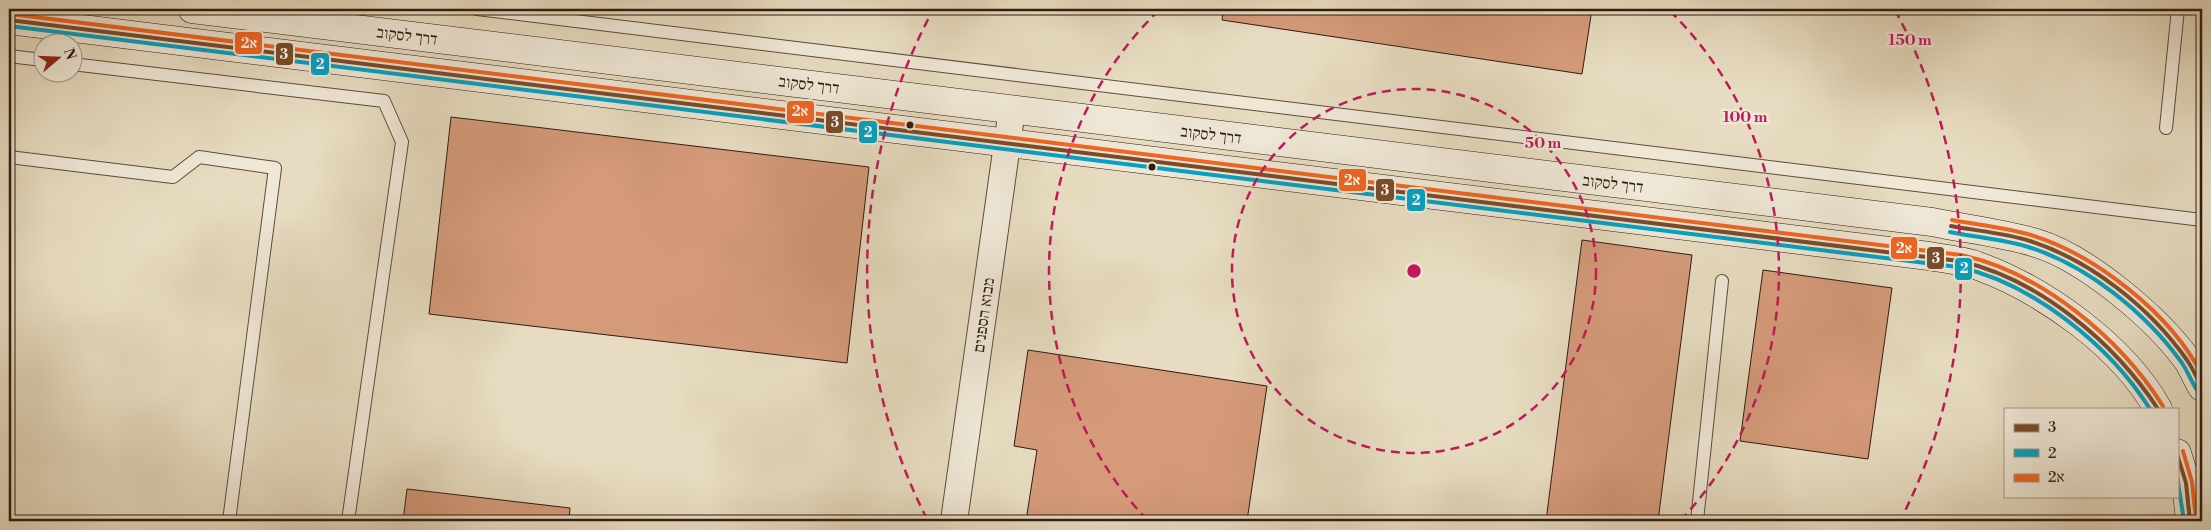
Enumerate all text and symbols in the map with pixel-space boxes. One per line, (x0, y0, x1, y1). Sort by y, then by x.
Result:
street label: דרך לסקוב (375, 22, 439, 50)
line badge: 2א (234, 31, 263, 55)
text: 150 m (1888, 31, 1932, 50)
north arrow (32, 32, 82, 82)
text: 2א (241, 35, 258, 53)
line badge: 3 (275, 42, 294, 66)
text: N (59, 46, 80, 62)
text: 3 (280, 46, 288, 64)
line badge: 2 (310, 52, 330, 76)
text: 2 (316, 56, 325, 74)
street label: דרך לסקוב (777, 71, 841, 99)
line badge: 2א (786, 100, 815, 124)
text: 2א (792, 103, 809, 121)
text: 100 m (1723, 108, 1768, 127)
line badge: 3 (825, 110, 844, 134)
text: 3 (831, 114, 839, 132)
line badge: 2 (858, 120, 878, 144)
unlabelled marker (905, 120, 915, 130)
street label: דרך לסקוב (1179, 121, 1243, 149)
text: 2 (864, 124, 873, 142)
text: 50 m (1525, 134, 1561, 153)
unlabelled marker (1147, 162, 1157, 172)
line badge: 2א (1338, 168, 1367, 192)
street label: דרך לסקוב (1581, 170, 1645, 198)
text: 2א (1344, 172, 1361, 190)
line badge: 3 (1375, 178, 1395, 202)
text: 3 (1381, 182, 1389, 200)
line badge: 2 (1406, 188, 1426, 212)
text: 2 (1412, 192, 1421, 210)
line badge: 2א (1890, 236, 1918, 260)
text: 2א (1896, 240, 1913, 258)
line badge: 3 (1926, 246, 1945, 270)
text: 3 (1932, 250, 1940, 268)
line badge: 2 (1954, 257, 1973, 281)
text: 2 (1960, 260, 1969, 278)
centre of rings (1405, 262, 1423, 280)
street label: מבוא הספנים (969, 276, 999, 354)
legend (2004, 408, 2178, 498)
text: 3 (2048, 418, 2056, 437)
text: 2 (2048, 444, 2057, 463)
text: 2א (2048, 468, 2065, 487)

